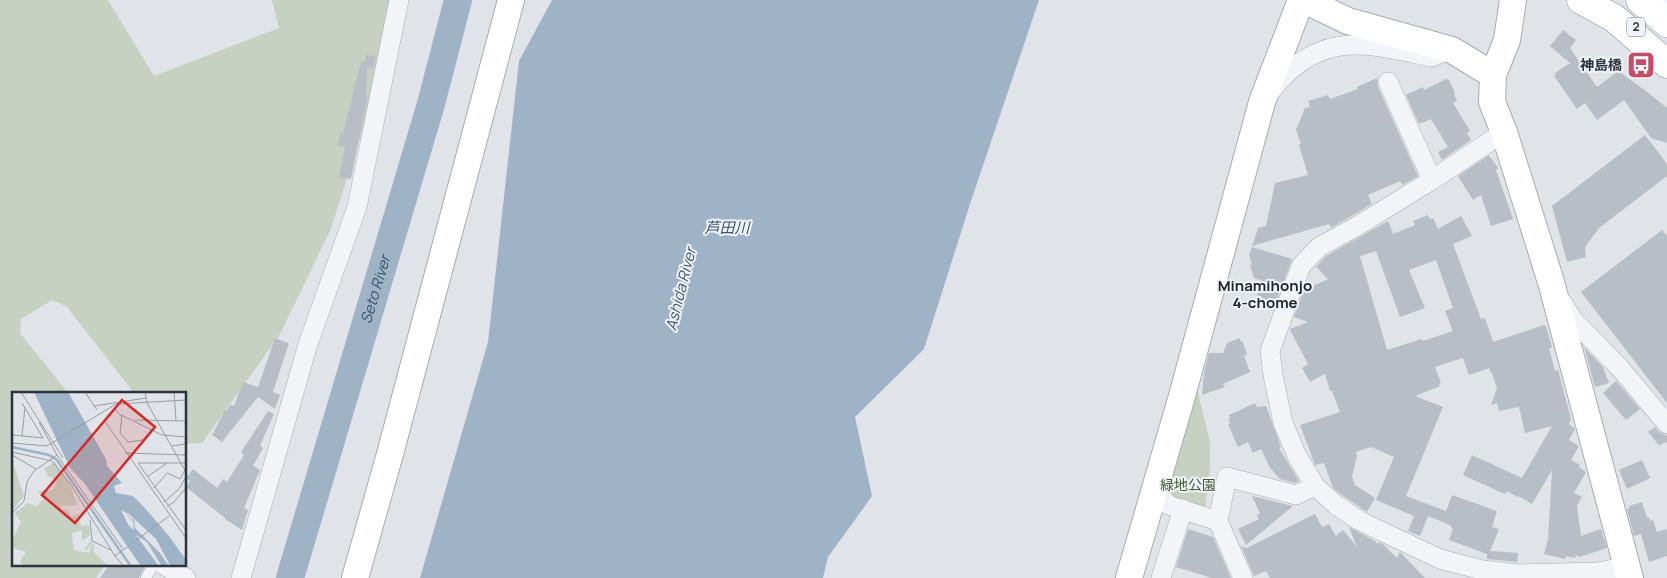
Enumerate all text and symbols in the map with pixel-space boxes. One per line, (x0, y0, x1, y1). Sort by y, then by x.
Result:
road number: 2 (1627, 18, 1645, 36)
bus stop icon: 神島橋 (1626, 50, 1656, 80)
place label: 神島橋 (1580, 55, 1622, 74)
water label: 芦田川 (704, 217, 751, 238)
water label: Ashida River (660, 243, 702, 332)
water label: Seto River (355, 250, 396, 326)
district label: Minamihonjo 4-chome (1218, 275, 1312, 313)
inset map (12, 392, 186, 566)
park label: 緑地公園 (1160, 475, 1216, 494)

